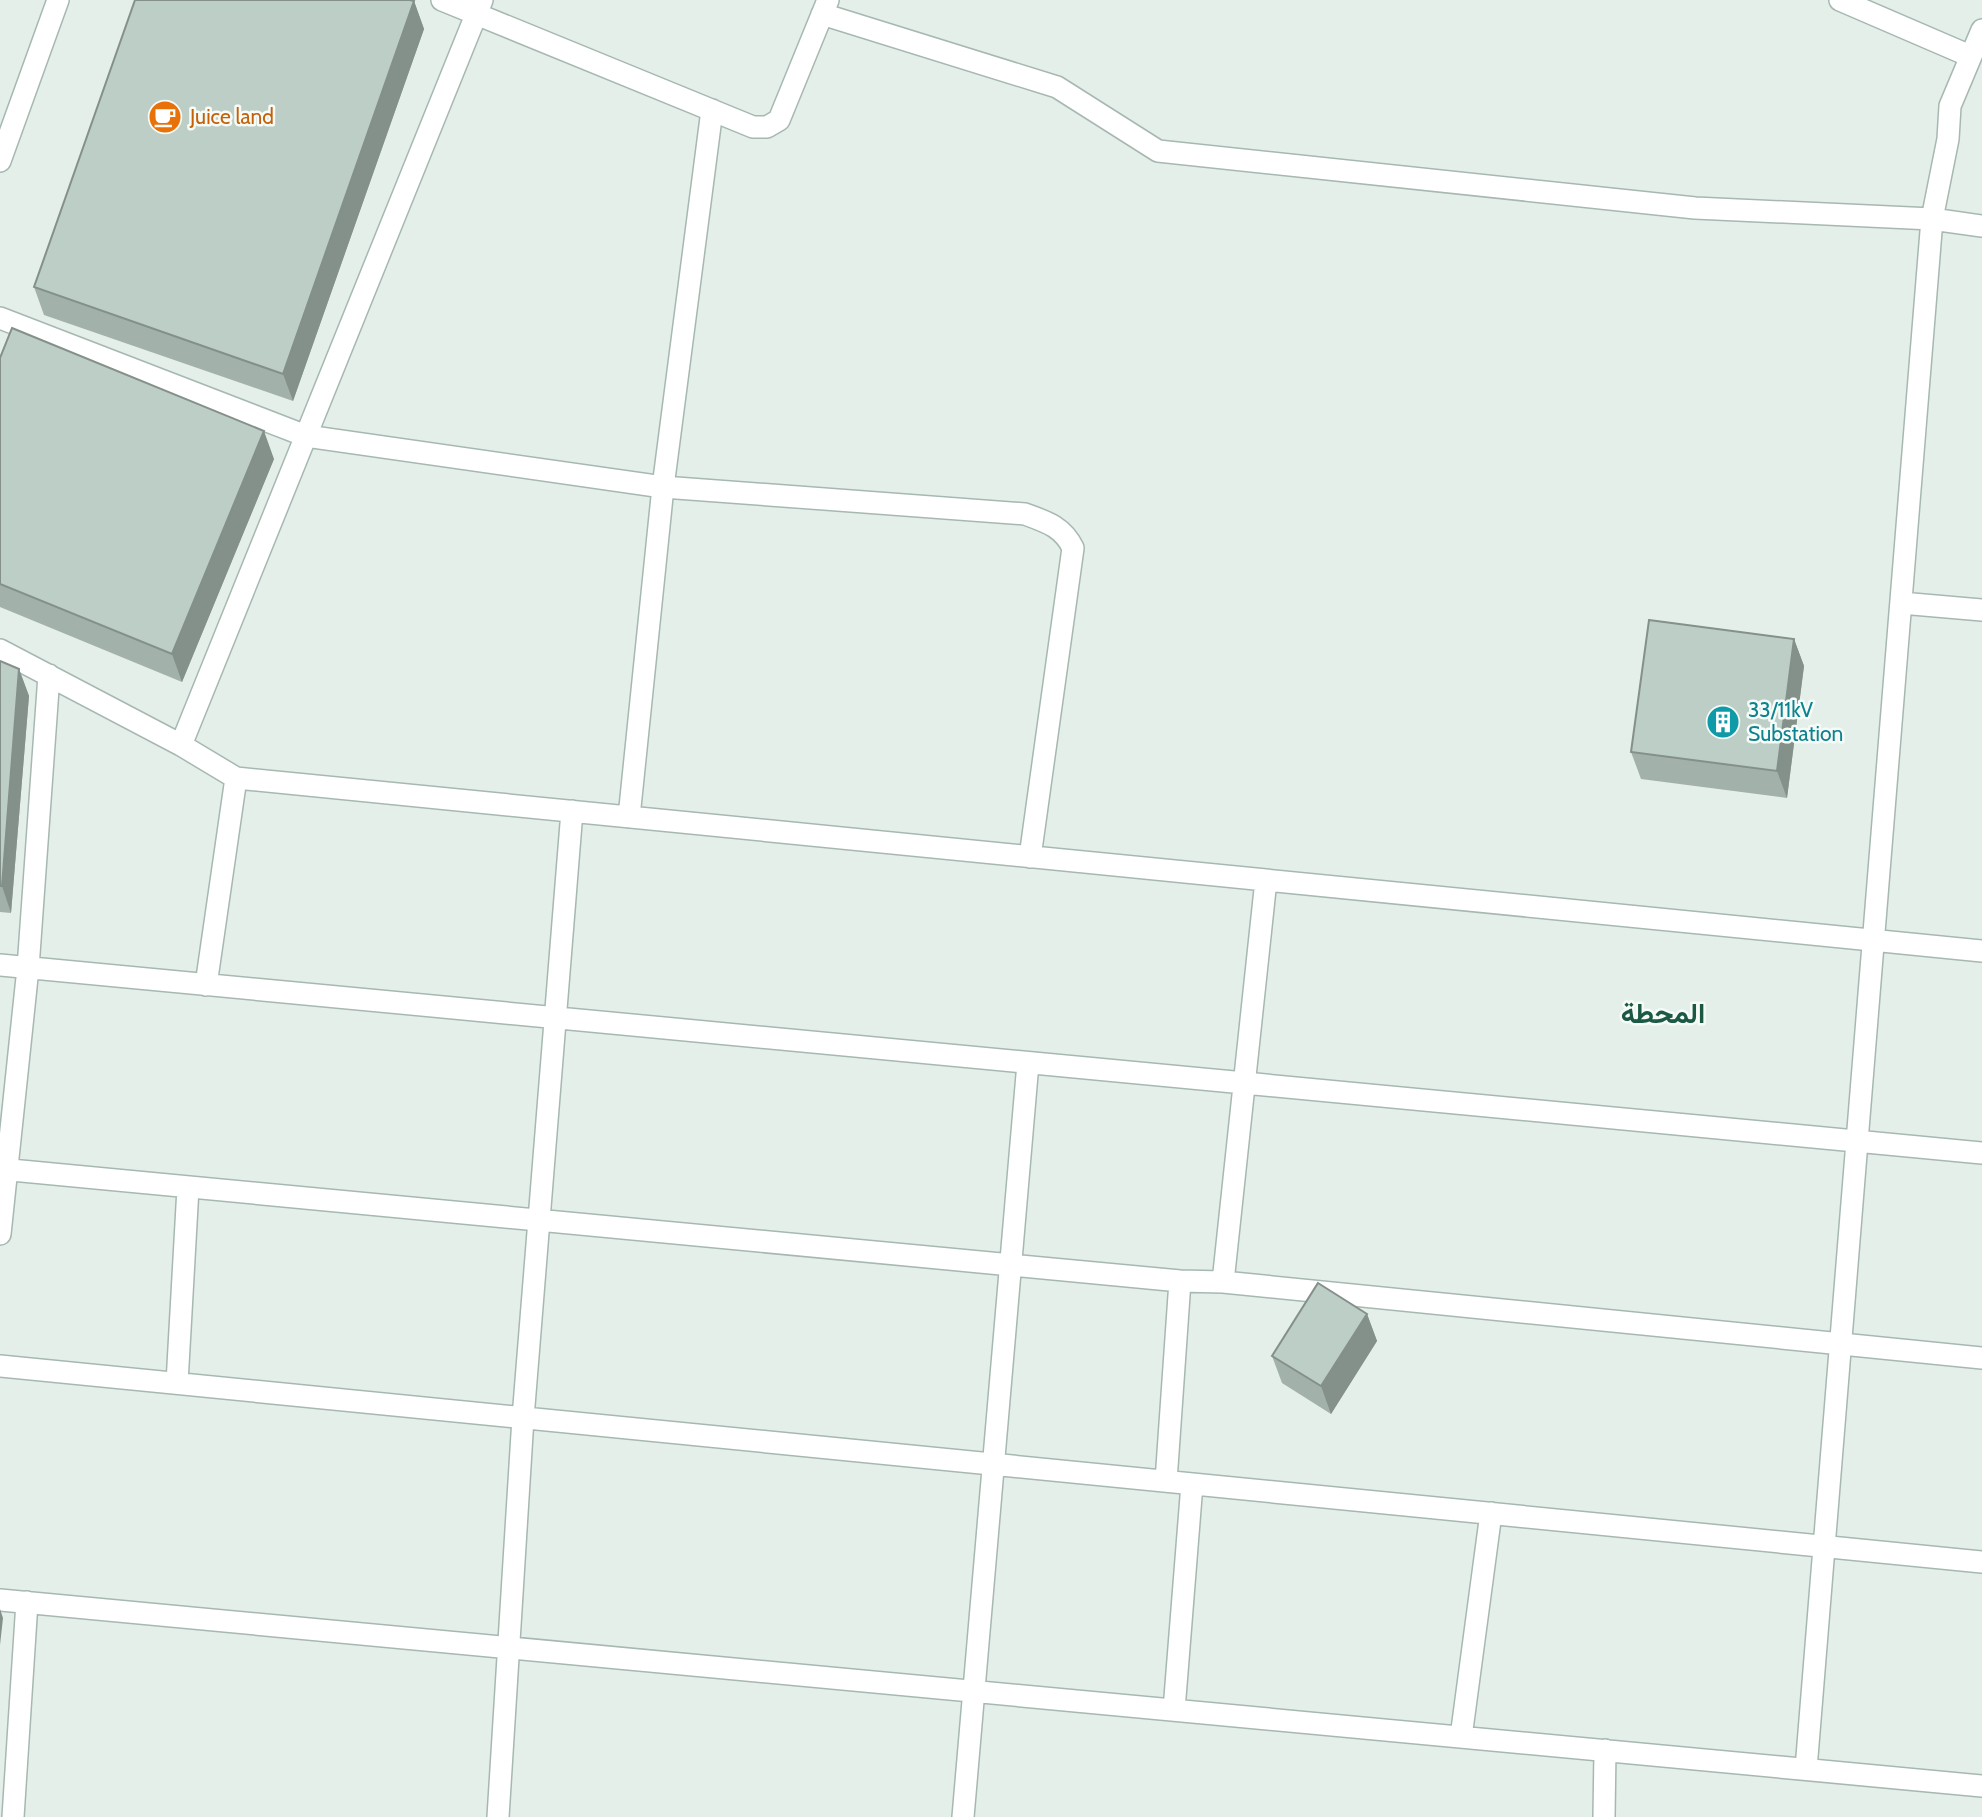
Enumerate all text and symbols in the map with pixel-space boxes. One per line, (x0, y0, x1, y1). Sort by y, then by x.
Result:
cafe icon: Juice land (146, 98, 184, 136)
place label: Juice land (189, 104, 274, 129)
place label: 33/11kV Substation (1748, 697, 1843, 746)
building icon: 33/11kV Substation (1704, 703, 1742, 741)
district label: المحطة (1621, 996, 1705, 1030)

